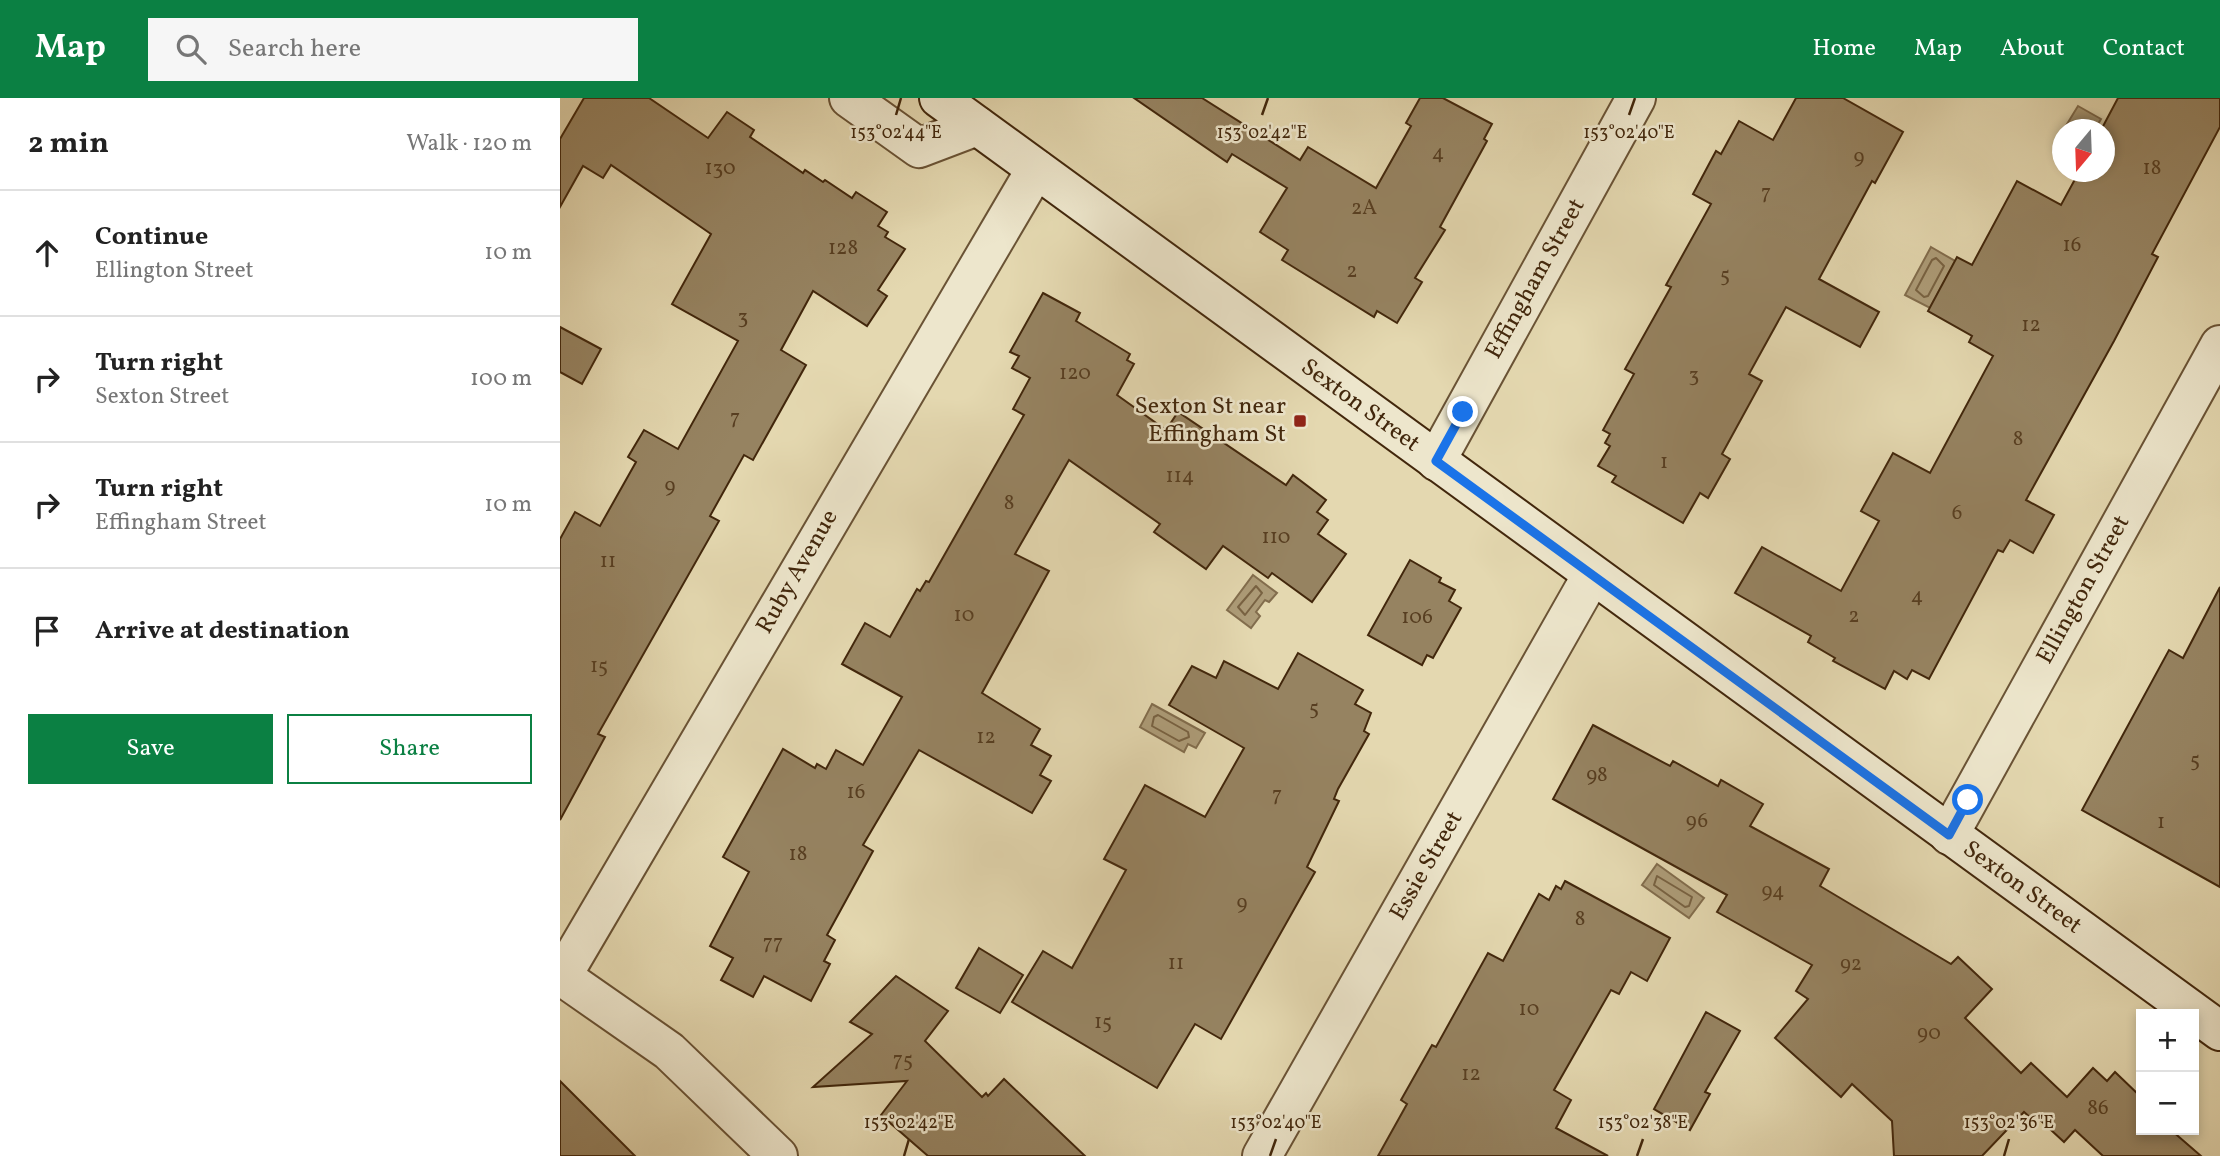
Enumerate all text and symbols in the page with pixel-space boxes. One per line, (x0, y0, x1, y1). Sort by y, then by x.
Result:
search box (148, 18, 638, 81)
text: Map (35, 26, 106, 72)
icon: search (172, 30, 210, 68)
text: Search here (228, 31, 361, 67)
text: Home (1812, 32, 1876, 66)
text: Map (1914, 32, 1962, 66)
text: About (2000, 32, 2065, 66)
text: Contact (2103, 32, 2185, 66)
north arrow (2052, 119, 2115, 182)
text: 153°02'44"E (850, 121, 942, 146)
text: 153°02'42"E (1217, 121, 1307, 146)
text: 153°02'40"E (1583, 121, 1675, 146)
text: 2 min (28, 123, 109, 165)
text: Walk · 120 m (406, 128, 532, 160)
house number: 4 (1432, 139, 1444, 168)
house number: 9 (1854, 143, 1865, 172)
house number: 130 (704, 154, 736, 183)
house number: 18 (2143, 154, 2161, 183)
house number: 7 (1761, 179, 1771, 208)
street label: Effingham Street (1478, 192, 1594, 366)
house number: 2A (1351, 194, 1377, 223)
text: Continue (95, 219, 208, 255)
house number: 16 (2063, 231, 2081, 260)
icon: ahead (28, 234, 66, 272)
house number: 128 (828, 234, 858, 263)
text: 10 m (484, 237, 532, 269)
text: Ellington Street (95, 255, 254, 287)
house number: 2 (1346, 257, 1358, 286)
house number: 5 (1720, 261, 1730, 290)
house number: 3 (738, 303, 748, 332)
house number: 12 (2021, 311, 2041, 340)
text: Turn right (95, 345, 223, 381)
street label: Sexton Street (1293, 351, 1427, 461)
house number: 120 (1059, 359, 1091, 388)
icon: right (28, 360, 66, 398)
house number: 3 (1689, 361, 1699, 390)
text: 100 m (470, 363, 532, 395)
text: Sexton Street (95, 381, 229, 413)
place label: Sexton St near Effingham St (1135, 390, 1286, 452)
route end (1447, 396, 1478, 427)
house number: 7 (730, 404, 740, 433)
marker: Sexton St near Effingham St (1292, 413, 1308, 429)
house number: 8 (2013, 425, 2023, 454)
house number: 1 (1660, 448, 1668, 477)
house number: 114 (1166, 462, 1194, 491)
text: Turn right (95, 471, 223, 507)
house number: 9 (665, 472, 676, 501)
icon: right (28, 486, 66, 524)
text: 10 m (484, 489, 532, 521)
house number: 8 (1004, 489, 1014, 518)
house number: 6 (1952, 499, 1962, 528)
street label: Ruby Avenue (749, 504, 847, 640)
text: Effingham Street (95, 507, 267, 539)
street label: Ellington Street (2029, 509, 2139, 671)
house number: 110 (1262, 523, 1290, 552)
house number: 11 (600, 547, 616, 576)
house number: 4 (1911, 582, 1923, 611)
house number: 10 (954, 601, 974, 630)
house number: 2 (1848, 602, 1860, 631)
house number: 106 (1401, 603, 1433, 632)
icon: arrive (28, 612, 66, 650)
text: Arrive at destination (95, 613, 350, 649)
house number: 15 (590, 652, 608, 681)
house number: 5 (1309, 694, 1319, 723)
button: Save (28, 714, 273, 784)
button: Share (287, 714, 532, 784)
house number: 12 (976, 723, 996, 752)
house number: 5 (2190, 746, 2200, 775)
house number: 98 (1586, 761, 1608, 790)
house number: 16 (847, 778, 865, 807)
house number: 7 (1272, 781, 1282, 810)
route start (1952, 784, 1983, 815)
street label: Essie Street (1382, 805, 1472, 927)
house number: 96 (1686, 807, 1708, 836)
house number: 1 (2157, 808, 2165, 837)
street label: Sexton Street (1955, 833, 2089, 943)
house number: 18 (789, 840, 807, 869)
house number: 94 (1762, 877, 1784, 906)
house number: 9 (1237, 889, 1248, 918)
house number: 8 (1575, 905, 1585, 934)
house number: 77 (763, 929, 783, 958)
house number: 11 (1168, 949, 1184, 978)
house number: 92 (1840, 950, 1862, 979)
house number: 10 (1519, 995, 1539, 1024)
house number: 15 (1094, 1008, 1112, 1037)
map controls (2136, 1009, 2199, 1135)
button: + (2136, 1009, 2199, 1072)
house number: 90 (1917, 1019, 1941, 1048)
house number: 75 (893, 1046, 913, 1075)
house number: 12 (1461, 1060, 1481, 1089)
button: − (2136, 1072, 2199, 1135)
house number: 86 (2087, 1094, 2109, 1123)
text: 153°02'42"E (864, 1111, 954, 1136)
text: 153°02'40"E (1230, 1111, 1322, 1136)
text: 153°02'38"E (1598, 1111, 1688, 1136)
text: 153°02'36"E (1964, 1111, 2054, 1136)

